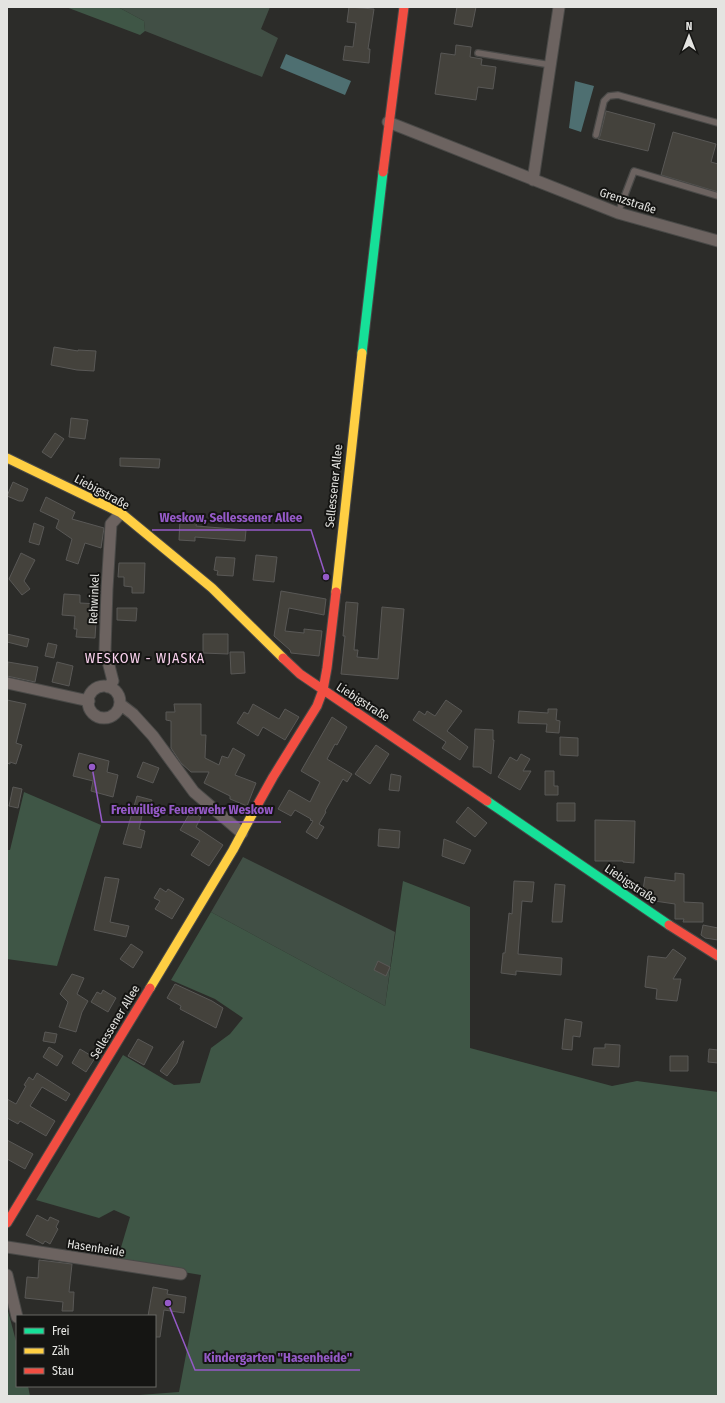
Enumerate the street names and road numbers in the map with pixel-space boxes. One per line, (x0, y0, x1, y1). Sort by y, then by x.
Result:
street label: Grenzstraße (598, 185, 658, 217)
street label: Sellessener Allee (323, 444, 345, 528)
street label: Liebigstraße (72, 472, 132, 512)
street label: Rehwinkel (86, 574, 102, 624)
street label: Liebigstraße (334, 680, 392, 724)
street label: Liebigstraße (602, 861, 660, 907)
street label: Sellessener Allee (87, 982, 143, 1062)
street label: Hasenheide (66, 1237, 126, 1259)

